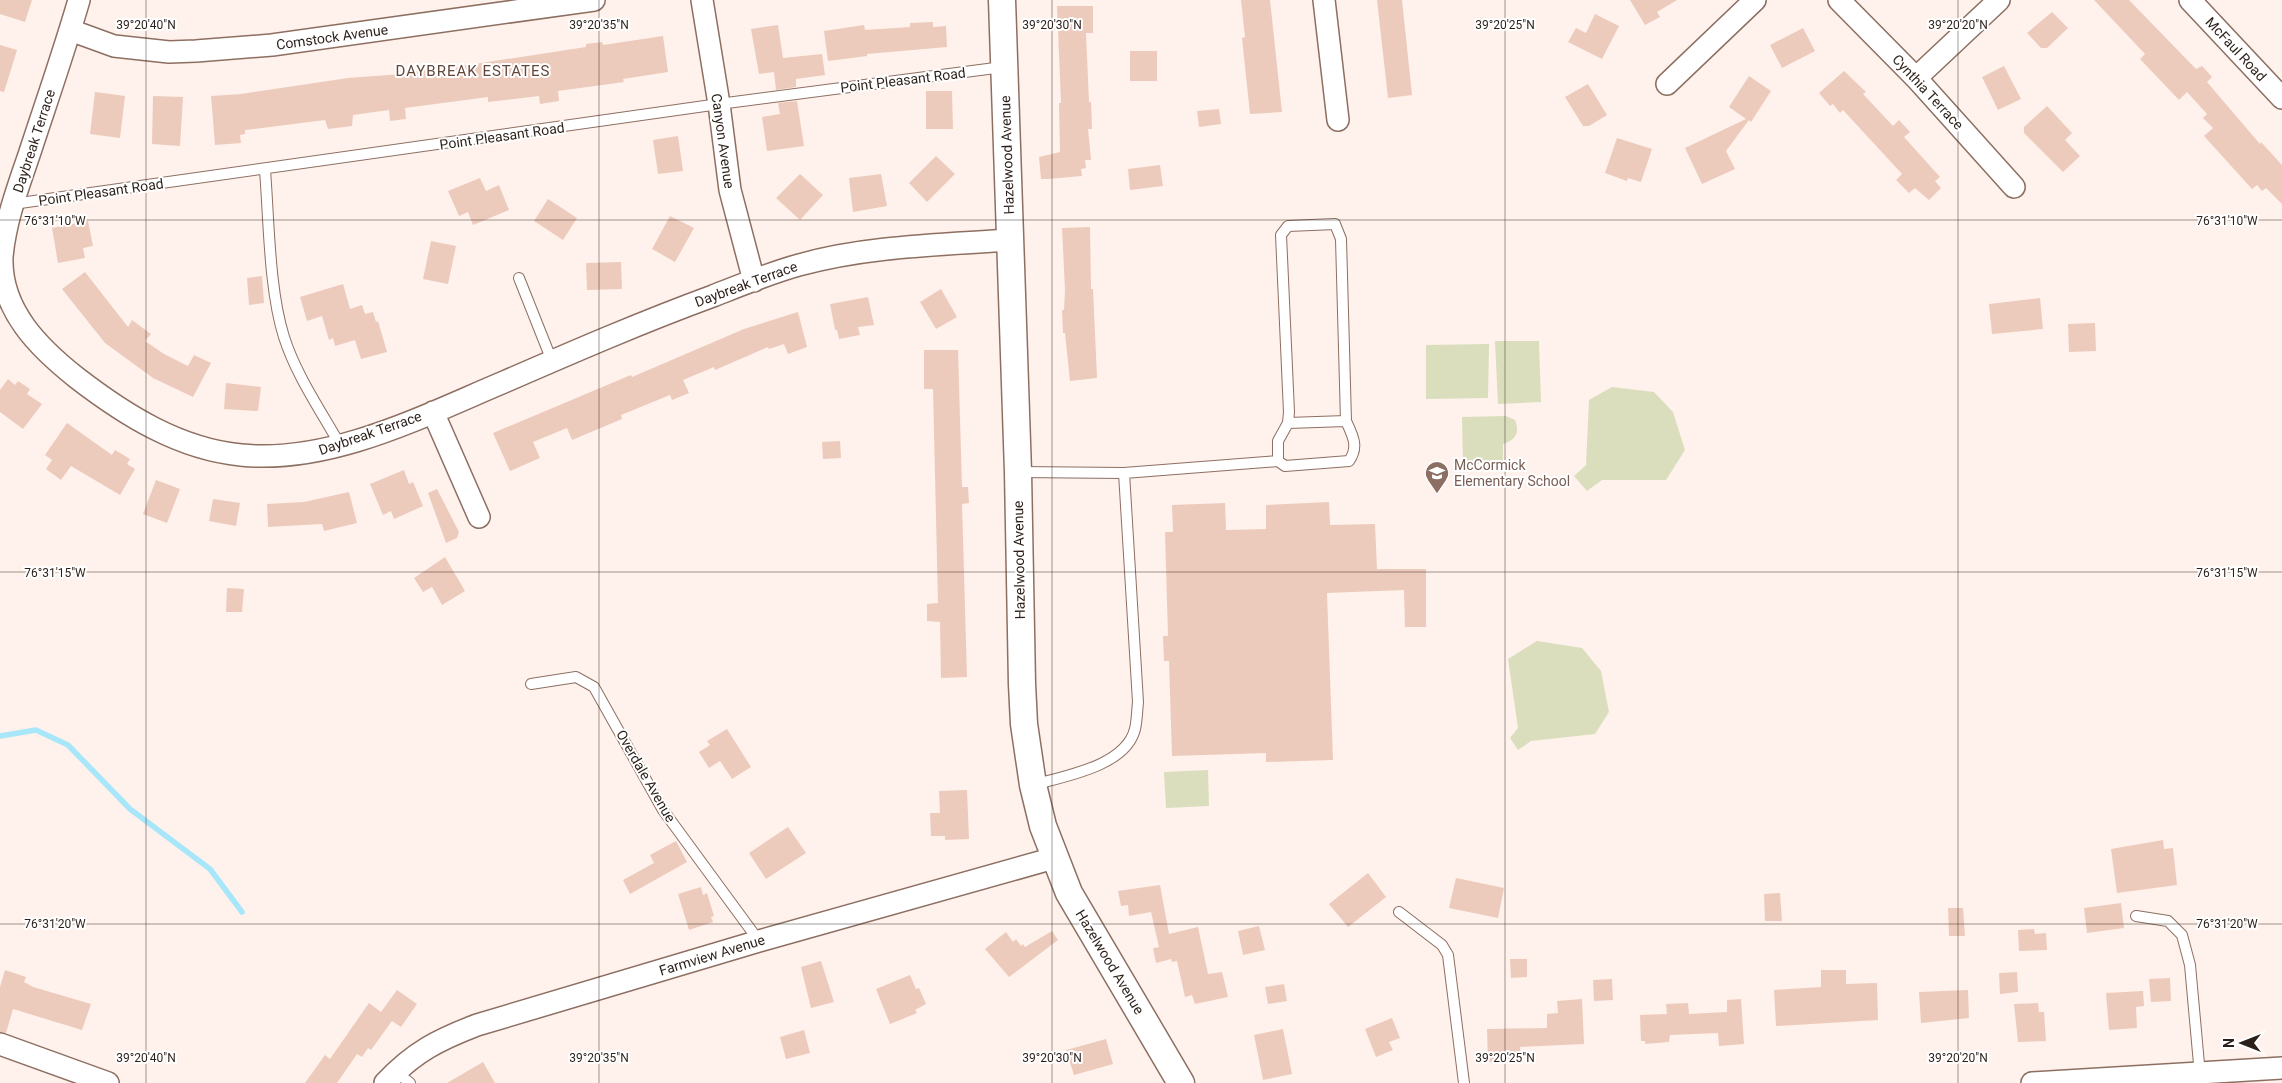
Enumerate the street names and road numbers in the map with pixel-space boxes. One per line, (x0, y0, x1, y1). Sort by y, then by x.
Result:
street label: McFaul Road (2202, 14, 2270, 84)
street label: Comstock Avenue (275, 21, 389, 53)
street label: Cynthia Terrace (1889, 51, 1967, 133)
street label: Point Pleasant Road (840, 64, 966, 96)
street label: Daybreak Terrace (10, 87, 58, 195)
street label: Canyon Avenue (708, 92, 738, 190)
street label: Hazelwood Avenue (997, 95, 1017, 215)
street label: Point Pleasant Road (439, 119, 565, 153)
street label: Point Pleasant Road (38, 175, 164, 209)
street label: Daybreak Terrace (693, 258, 799, 310)
street label: Daybreak Terrace (316, 408, 424, 458)
street label: Hazelwood Avenue (1010, 500, 1028, 620)
street label: Overdale Avenue (613, 727, 679, 825)
street label: Hazelwood Avenue (1073, 907, 1147, 1017)
street label: Farmview Avenue (657, 931, 767, 979)

